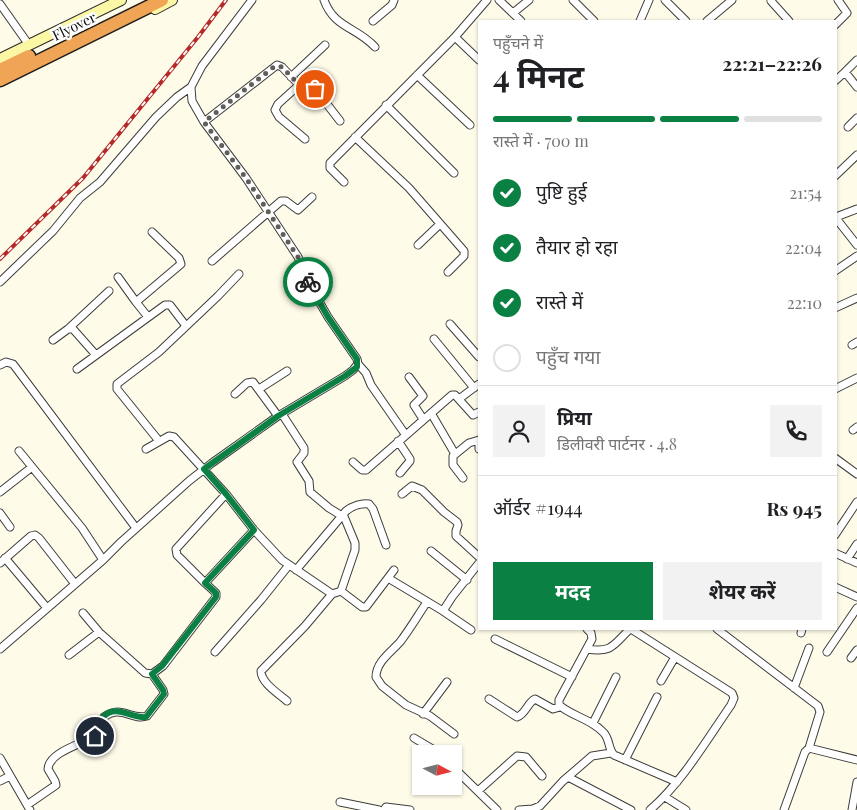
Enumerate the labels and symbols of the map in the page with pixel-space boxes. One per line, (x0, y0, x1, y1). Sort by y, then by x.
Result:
street label: Flyover (49, 7, 100, 45)
pin (294, 68, 336, 110)
courier (283, 257, 333, 307)
pin (74, 715, 116, 757)
north arrow (412, 745, 462, 795)

